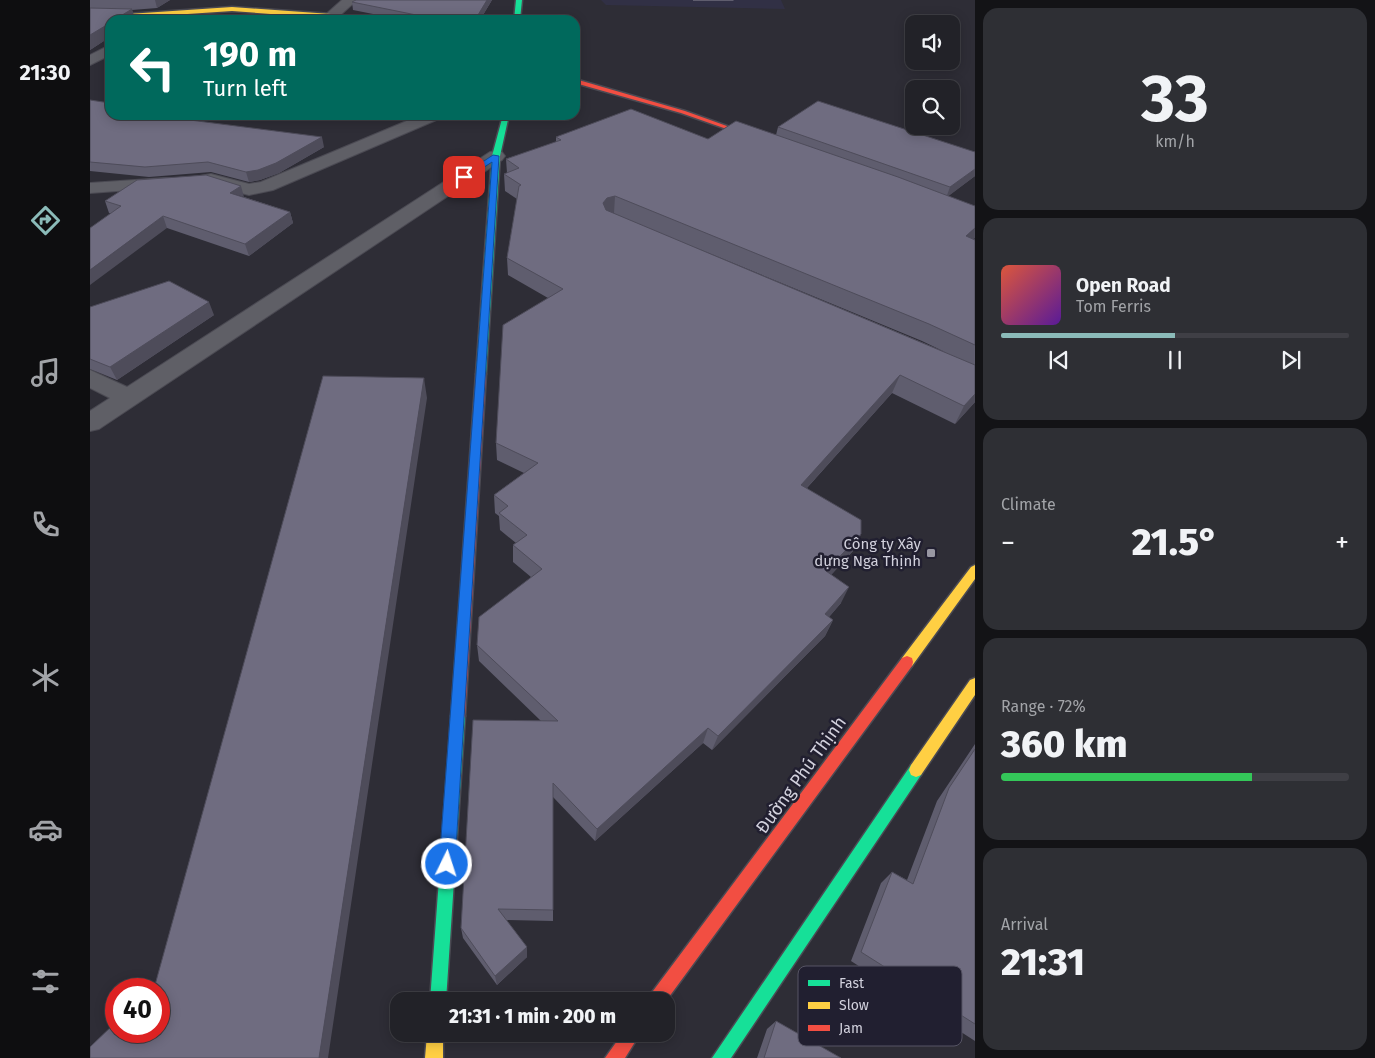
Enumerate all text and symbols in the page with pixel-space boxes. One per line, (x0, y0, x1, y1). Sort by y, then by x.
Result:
map controls (905, 15, 960, 135)
button: sound (905, 15, 960, 70)
text: 190 m (203, 33, 297, 75)
icon: left (120, 35, 185, 100)
text: 21:30 (19, 59, 71, 86)
text: 33 (1141, 60, 1209, 138)
text: Turn left (203, 75, 287, 102)
button: search (905, 80, 960, 135)
text: km/h (1155, 132, 1195, 151)
pin (443, 156, 485, 198)
icon: arrive (450, 163, 478, 191)
icon: directions (28, 203, 63, 238)
text: Open Road (1076, 274, 1171, 297)
text: Tom Ferris (1076, 297, 1151, 316)
icon: previous (1045, 346, 1073, 374)
icon: pause (1161, 346, 1189, 374)
icon: next (1277, 346, 1305, 374)
icon: music (28, 355, 63, 390)
text: Climate (1001, 495, 1056, 514)
icon: phone (28, 507, 63, 542)
text: 21.5° (1132, 519, 1218, 565)
text: − (1001, 526, 1015, 559)
text: + (1335, 526, 1349, 559)
place label: Công ty Xây dựng Nga Thịnh (814, 535, 922, 570)
marker: Công ty Xây dựng Nga Thịnh (925, 547, 937, 559)
icon: climate (28, 660, 63, 695)
text: Range · 72% (1001, 697, 1086, 716)
street label: Đường Phú Thịnh (751, 712, 851, 838)
text: 360 km (1001, 721, 1127, 767)
icon: car (28, 812, 63, 847)
position arrow (420, 837, 472, 889)
text: Arrival (1001, 915, 1048, 934)
text: 21:31 (1001, 939, 1085, 985)
icon: filters (28, 964, 63, 999)
legend (798, 966, 962, 1046)
text: Fast (839, 975, 865, 992)
speed limit sign: 40 (105, 978, 170, 1043)
text: Slow (839, 997, 869, 1014)
text: 21:31 · 1 min · 200 m (449, 1005, 616, 1028)
text: Jam (839, 1020, 863, 1037)

